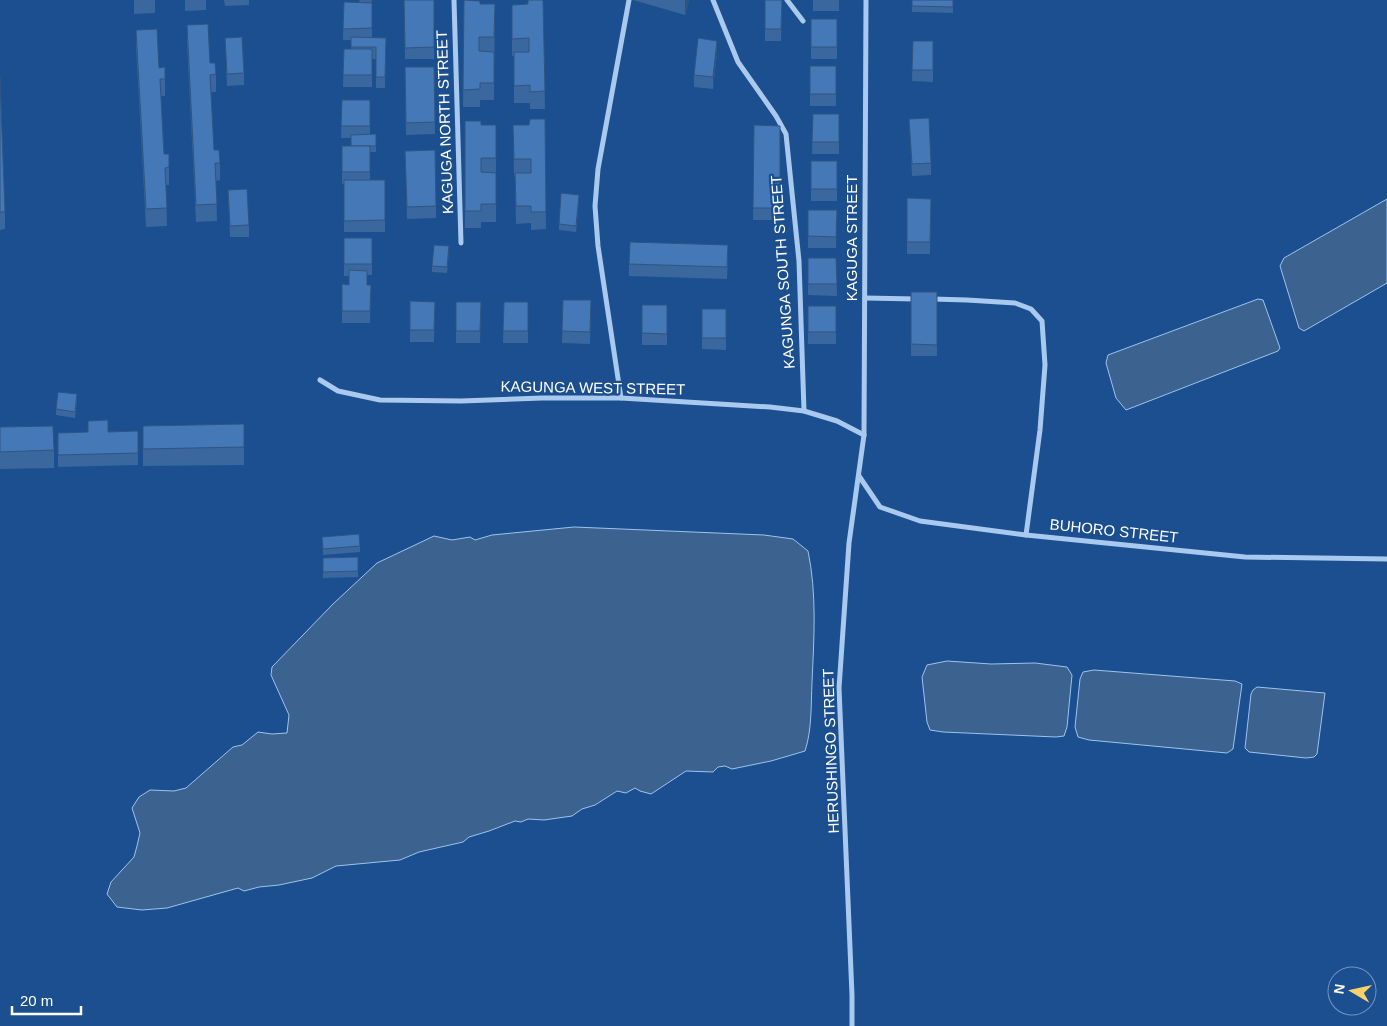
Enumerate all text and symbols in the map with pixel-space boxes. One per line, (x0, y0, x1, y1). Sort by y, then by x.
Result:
street label: KAGUGA NORTH STREET (433, 30, 456, 214)
street label: KAGUNGA SOUTH STREET (767, 175, 798, 369)
street label: KAGUGA STREET (843, 175, 860, 301)
street label: KAGUNGA WEST STREET (500, 377, 686, 398)
street label: BUHORO STREET (1049, 515, 1179, 546)
street label: HERUSHINGO STREET (819, 668, 842, 834)
north arrow (1327, 966, 1377, 1016)
text: N (1330, 983, 1348, 995)
scale bar (12, 984, 81, 1016)
text: 20 m (20, 992, 53, 1009)

